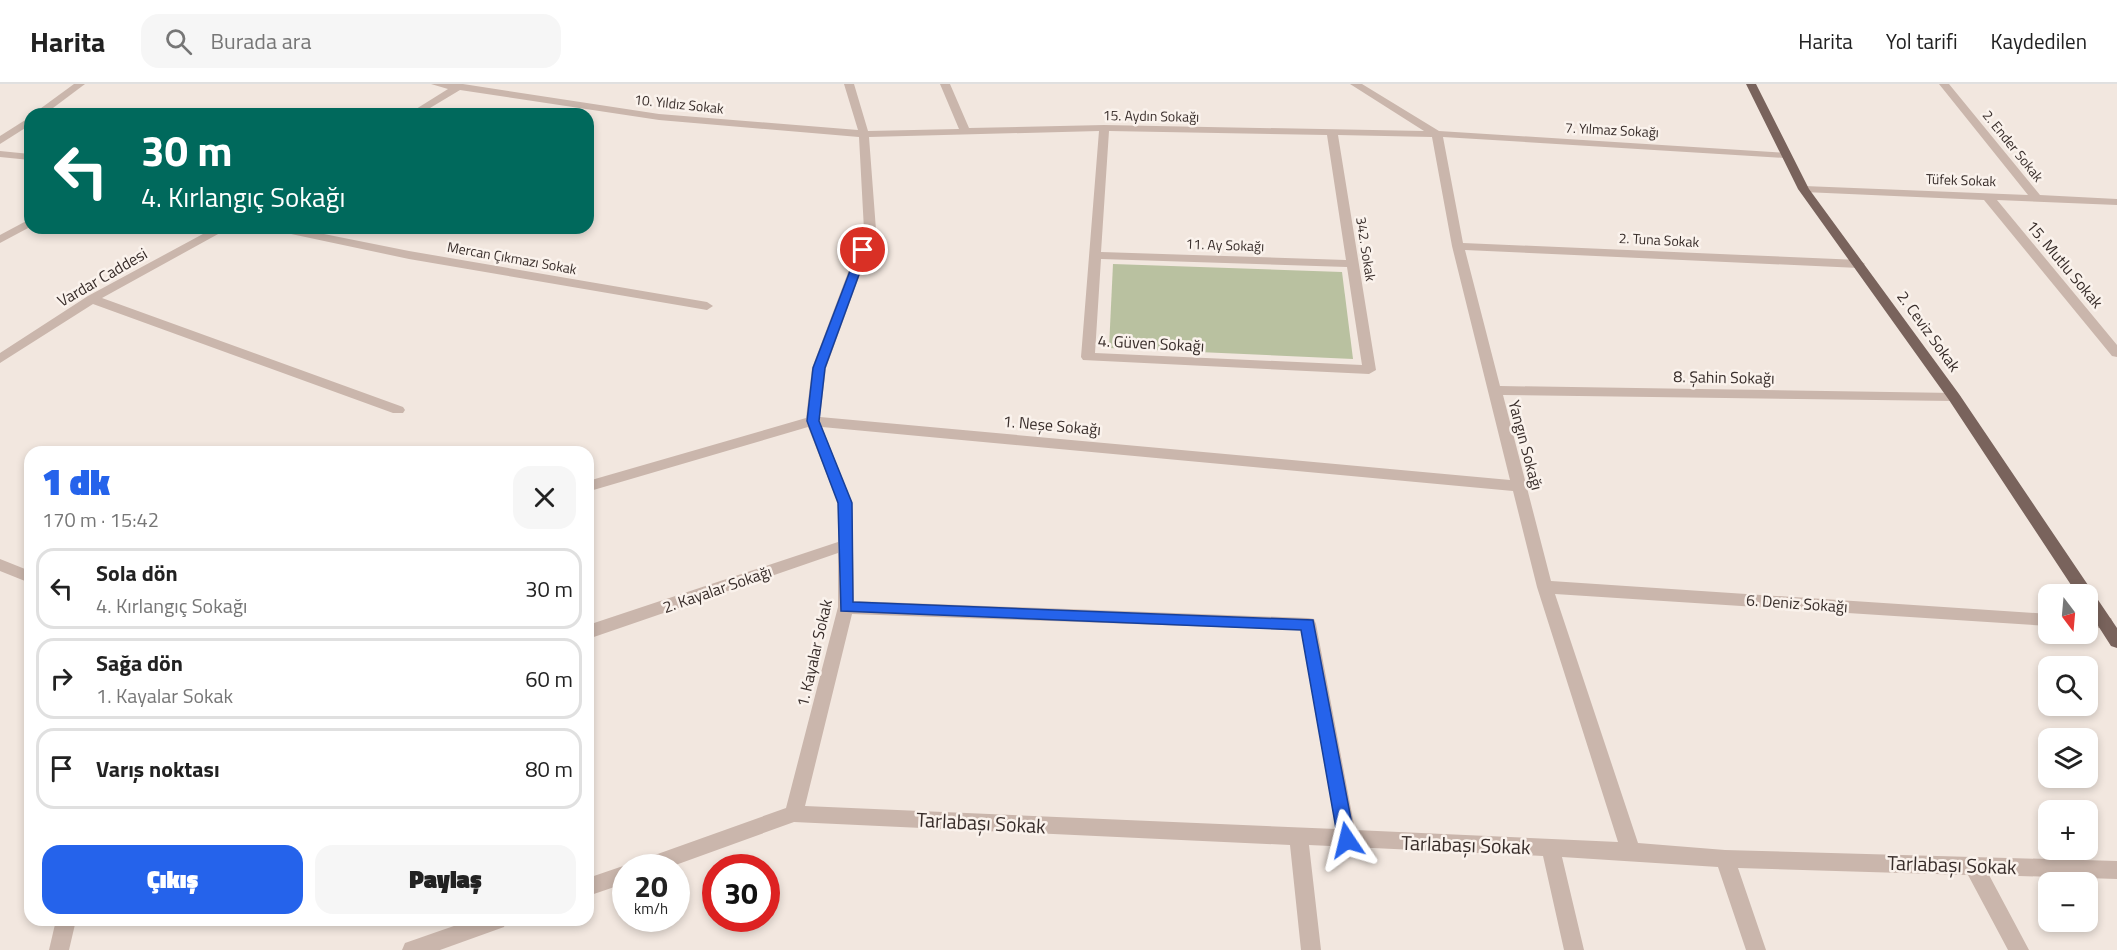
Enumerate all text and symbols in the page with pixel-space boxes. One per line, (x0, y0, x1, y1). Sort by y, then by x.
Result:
search box (141, 14, 561, 68)
text: Harita (30, 20, 105, 63)
text: Burada ara (210, 24, 311, 58)
icon: search (162, 25, 195, 58)
text: Harita (1798, 25, 1853, 57)
text: Yol tarifi (1886, 25, 1958, 57)
text: Kaydedilen (1991, 25, 2087, 57)
street label: 10. Yıldız Sokak (633, 88, 725, 119)
street label: 15. Aydın Sokağı (1103, 104, 1199, 127)
street label: 2. Ender Sokak (1978, 105, 2049, 186)
street label: 7. Yılmaz Sokağı (1565, 117, 1660, 142)
text: 30 m (141, 118, 233, 182)
icon: left (42, 132, 120, 210)
street label: Tüfek Sokak (1926, 168, 1997, 191)
text: 4. Kırlangıç Sokağı (141, 176, 345, 217)
street label: 342. Sokak (1351, 215, 1382, 283)
street label: 15. Mutlu Sokak (2021, 215, 2109, 314)
pin (837, 224, 888, 275)
street label: 2. Tuna Sokak (1618, 227, 1700, 252)
icon: arrive (846, 233, 879, 266)
street label: 11. Ay Sokağı (1185, 233, 1265, 256)
street label: Mercan Çıkmazı Sokak (446, 236, 579, 279)
street label: Vardar Caddesi (53, 241, 151, 313)
street label: 2. Ceviz Sokak (1891, 286, 1967, 377)
street label: 4. Güven Sokağı (1097, 328, 1205, 358)
street label: 8. Şahin Sokağı (1673, 364, 1775, 390)
street label: Yangın Sokağı (1502, 397, 1550, 493)
street label: 1. Neşe Sokağı (1002, 409, 1102, 441)
text: 1 dk (42, 454, 110, 509)
button: close (513, 466, 576, 529)
text: 170 m · 15:42 (42, 504, 159, 535)
text: Sola dön (96, 556, 178, 590)
street label: 2. Kayalar Sokağı (659, 559, 775, 619)
icon: left (45, 572, 78, 605)
text: 30 m (525, 572, 573, 606)
north arrow (2038, 584, 2098, 644)
map controls (2038, 584, 2098, 932)
street label: 6. Deniz Sokağı (1745, 587, 1849, 619)
text: 4. Kırlangıç Sokağı (96, 590, 247, 621)
street label: 1. Kayalar Sokak (790, 597, 838, 709)
text: Sağa dön (96, 646, 183, 680)
button: search (2038, 656, 2098, 716)
icon: right (45, 662, 78, 695)
text: 60 m (525, 662, 573, 696)
text: 1. Kayalar Sokak (96, 680, 233, 711)
button: layers (2038, 728, 2098, 788)
icon: arrive (45, 752, 78, 785)
text: Varış noktası (96, 752, 220, 786)
text: 80 m (525, 752, 573, 786)
button: + (2038, 800, 2098, 860)
street label: Tarlabaşı Sokak (916, 804, 1047, 841)
position arrow (1315, 808, 1379, 872)
street label: Tarlabaşı Sokak (1401, 827, 1532, 862)
button: Çıkış (42, 845, 303, 914)
button: Paylaş (315, 845, 576, 914)
street label: Tarlabaşı Sokak (1887, 847, 2018, 882)
speed limit sign: 30 (702, 854, 780, 932)
text: 20 (634, 863, 668, 909)
button: − (2038, 872, 2098, 932)
text: km/h (634, 897, 668, 920)

